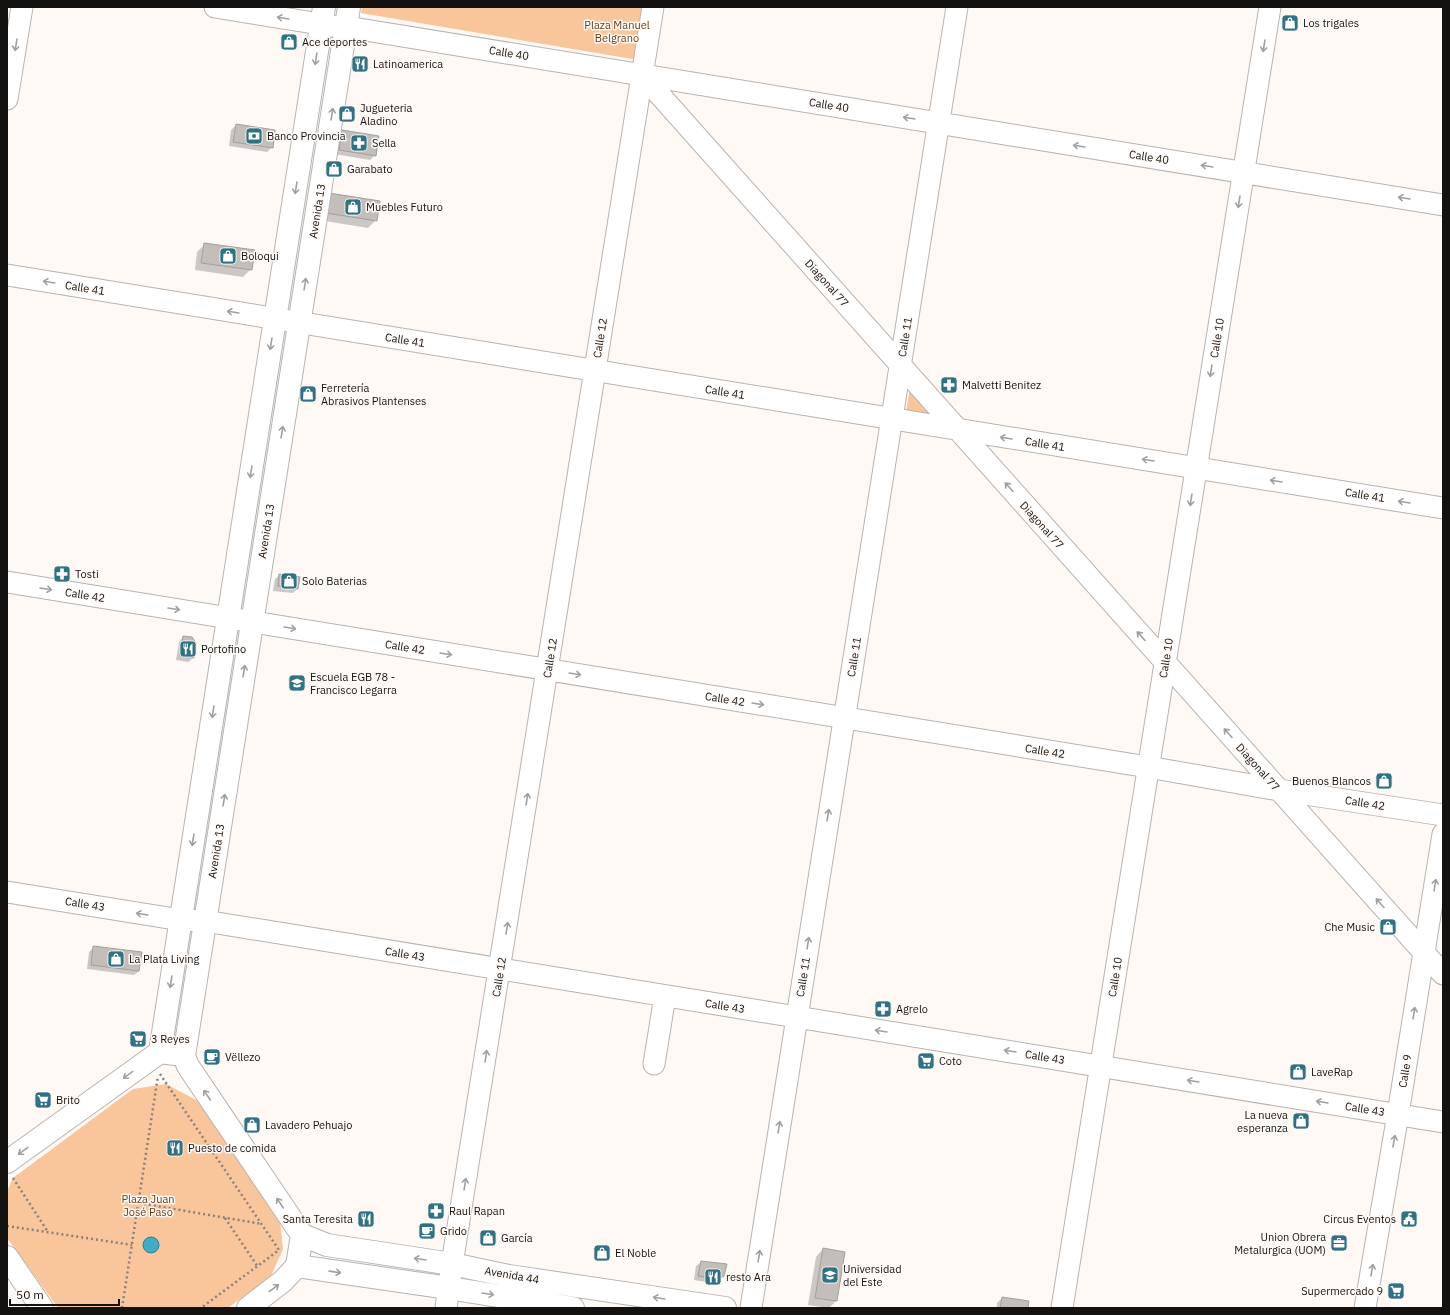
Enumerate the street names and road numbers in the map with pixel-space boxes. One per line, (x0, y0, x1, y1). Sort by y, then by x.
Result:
street label: Calle 40 (488, 43, 530, 63)
street label: Calle 40 (808, 95, 850, 115)
street label: Calle 40 (1128, 147, 1170, 167)
street label: Avenida 13 (306, 183, 328, 239)
street label: Diagonal 77 (802, 256, 852, 310)
street label: Calle 41 (64, 278, 106, 298)
street label: Calle 11 (895, 316, 915, 358)
street label: Calle 12 (590, 317, 610, 359)
street label: Calle 10 (1207, 317, 1227, 359)
street label: Calle 41 (384, 330, 426, 350)
street label: Calle 41 (704, 382, 746, 402)
street label: Calle 41 (1024, 434, 1066, 454)
street label: Calle 41 (1344, 485, 1386, 505)
street label: Diagonal 77 (1017, 498, 1067, 552)
street label: Avenida 13 (255, 503, 277, 559)
street label: Calle 42 (64, 585, 106, 605)
street label: Calle 11 (844, 636, 864, 678)
street label: Calle 42 (384, 637, 426, 657)
street label: Calle 12 (540, 637, 560, 679)
street label: Calle 10 (1156, 637, 1176, 679)
street label: Calle 42 (704, 689, 746, 709)
street label: Diagonal 77 (1233, 740, 1283, 794)
street label: Calle 42 (1024, 741, 1066, 761)
street label: Calle 42 (1344, 793, 1386, 813)
street label: Avenida 13 (205, 823, 227, 879)
street label: Calle 43 (64, 894, 106, 914)
street label: Calle 43 (384, 944, 426, 964)
street label: Calle 12 (489, 956, 509, 998)
street label: Calle 11 (793, 956, 813, 998)
street label: Calle 10 (1105, 956, 1125, 998)
street label: Calle 43 (704, 996, 746, 1016)
street label: Calle 43 (1024, 1047, 1066, 1067)
street label: Calle 9 (1395, 1053, 1415, 1089)
street label: Calle 43 (1344, 1099, 1386, 1119)
street label: Avenida 44 (484, 1263, 541, 1287)

